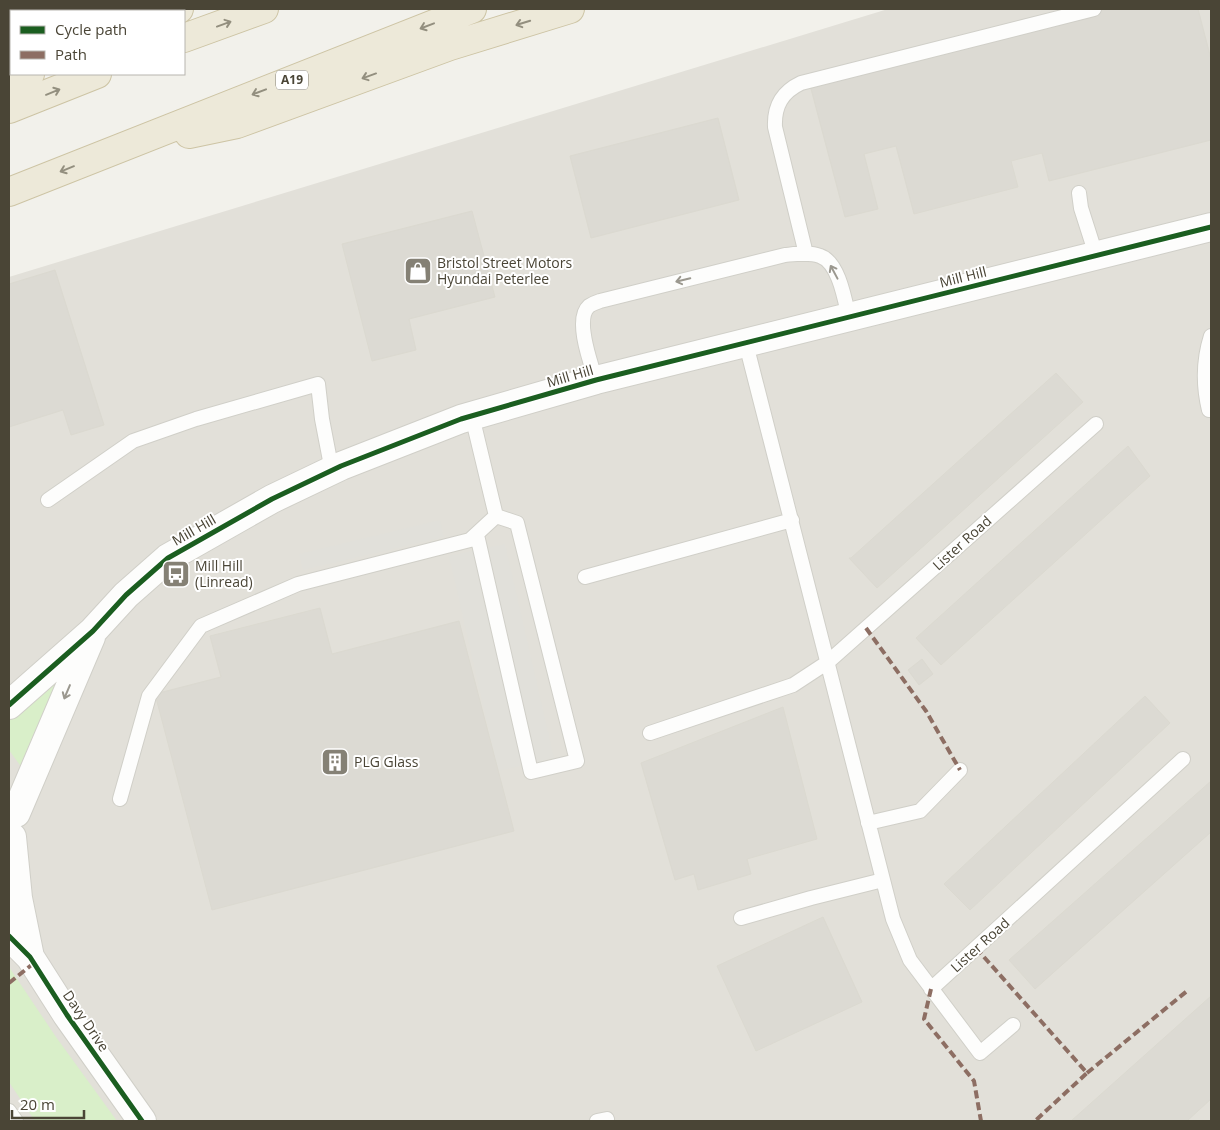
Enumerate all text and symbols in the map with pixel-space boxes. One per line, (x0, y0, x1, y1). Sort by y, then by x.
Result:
legend (10, 10, 185, 75)
text: Cycle path (55, 19, 127, 39)
one-way arrow (215, 19, 231, 28)
one-way arrow (515, 19, 531, 29)
one-way arrow (420, 22, 435, 32)
text: Path (55, 44, 87, 64)
road number: A19 (276, 70, 308, 90)
one-way arrow (362, 72, 377, 81)
one-way arrow (45, 86, 60, 96)
one-way arrow (252, 88, 267, 98)
one-way arrow (59, 165, 74, 174)
place label: Bristol Street Motors Hyundai Peterlee (437, 253, 572, 288)
shop icon: Bristol Street Motors Hyundai Peterlee (403, 256, 433, 286)
street label: Mill Hill (937, 262, 988, 292)
one-way arrow (829, 264, 839, 279)
one-way arrow (675, 276, 691, 285)
street label: Mill Hill (544, 360, 595, 391)
street label: Mill Hill (168, 509, 219, 550)
street label: Lister Road (928, 511, 995, 574)
place label: Mill Hill (Linread) (195, 556, 253, 591)
bus stop icon: Mill Hill (Linread) (161, 559, 191, 589)
one-way arrow (62, 684, 72, 699)
building icon: PLG Glass (320, 747, 350, 777)
place label: PLG Glass (354, 752, 419, 771)
street label: Lister Road (946, 913, 1013, 976)
street label: Davy Drive (59, 986, 114, 1055)
scale bar (12, 1088, 85, 1120)
text: 20 m (20, 1094, 55, 1114)

